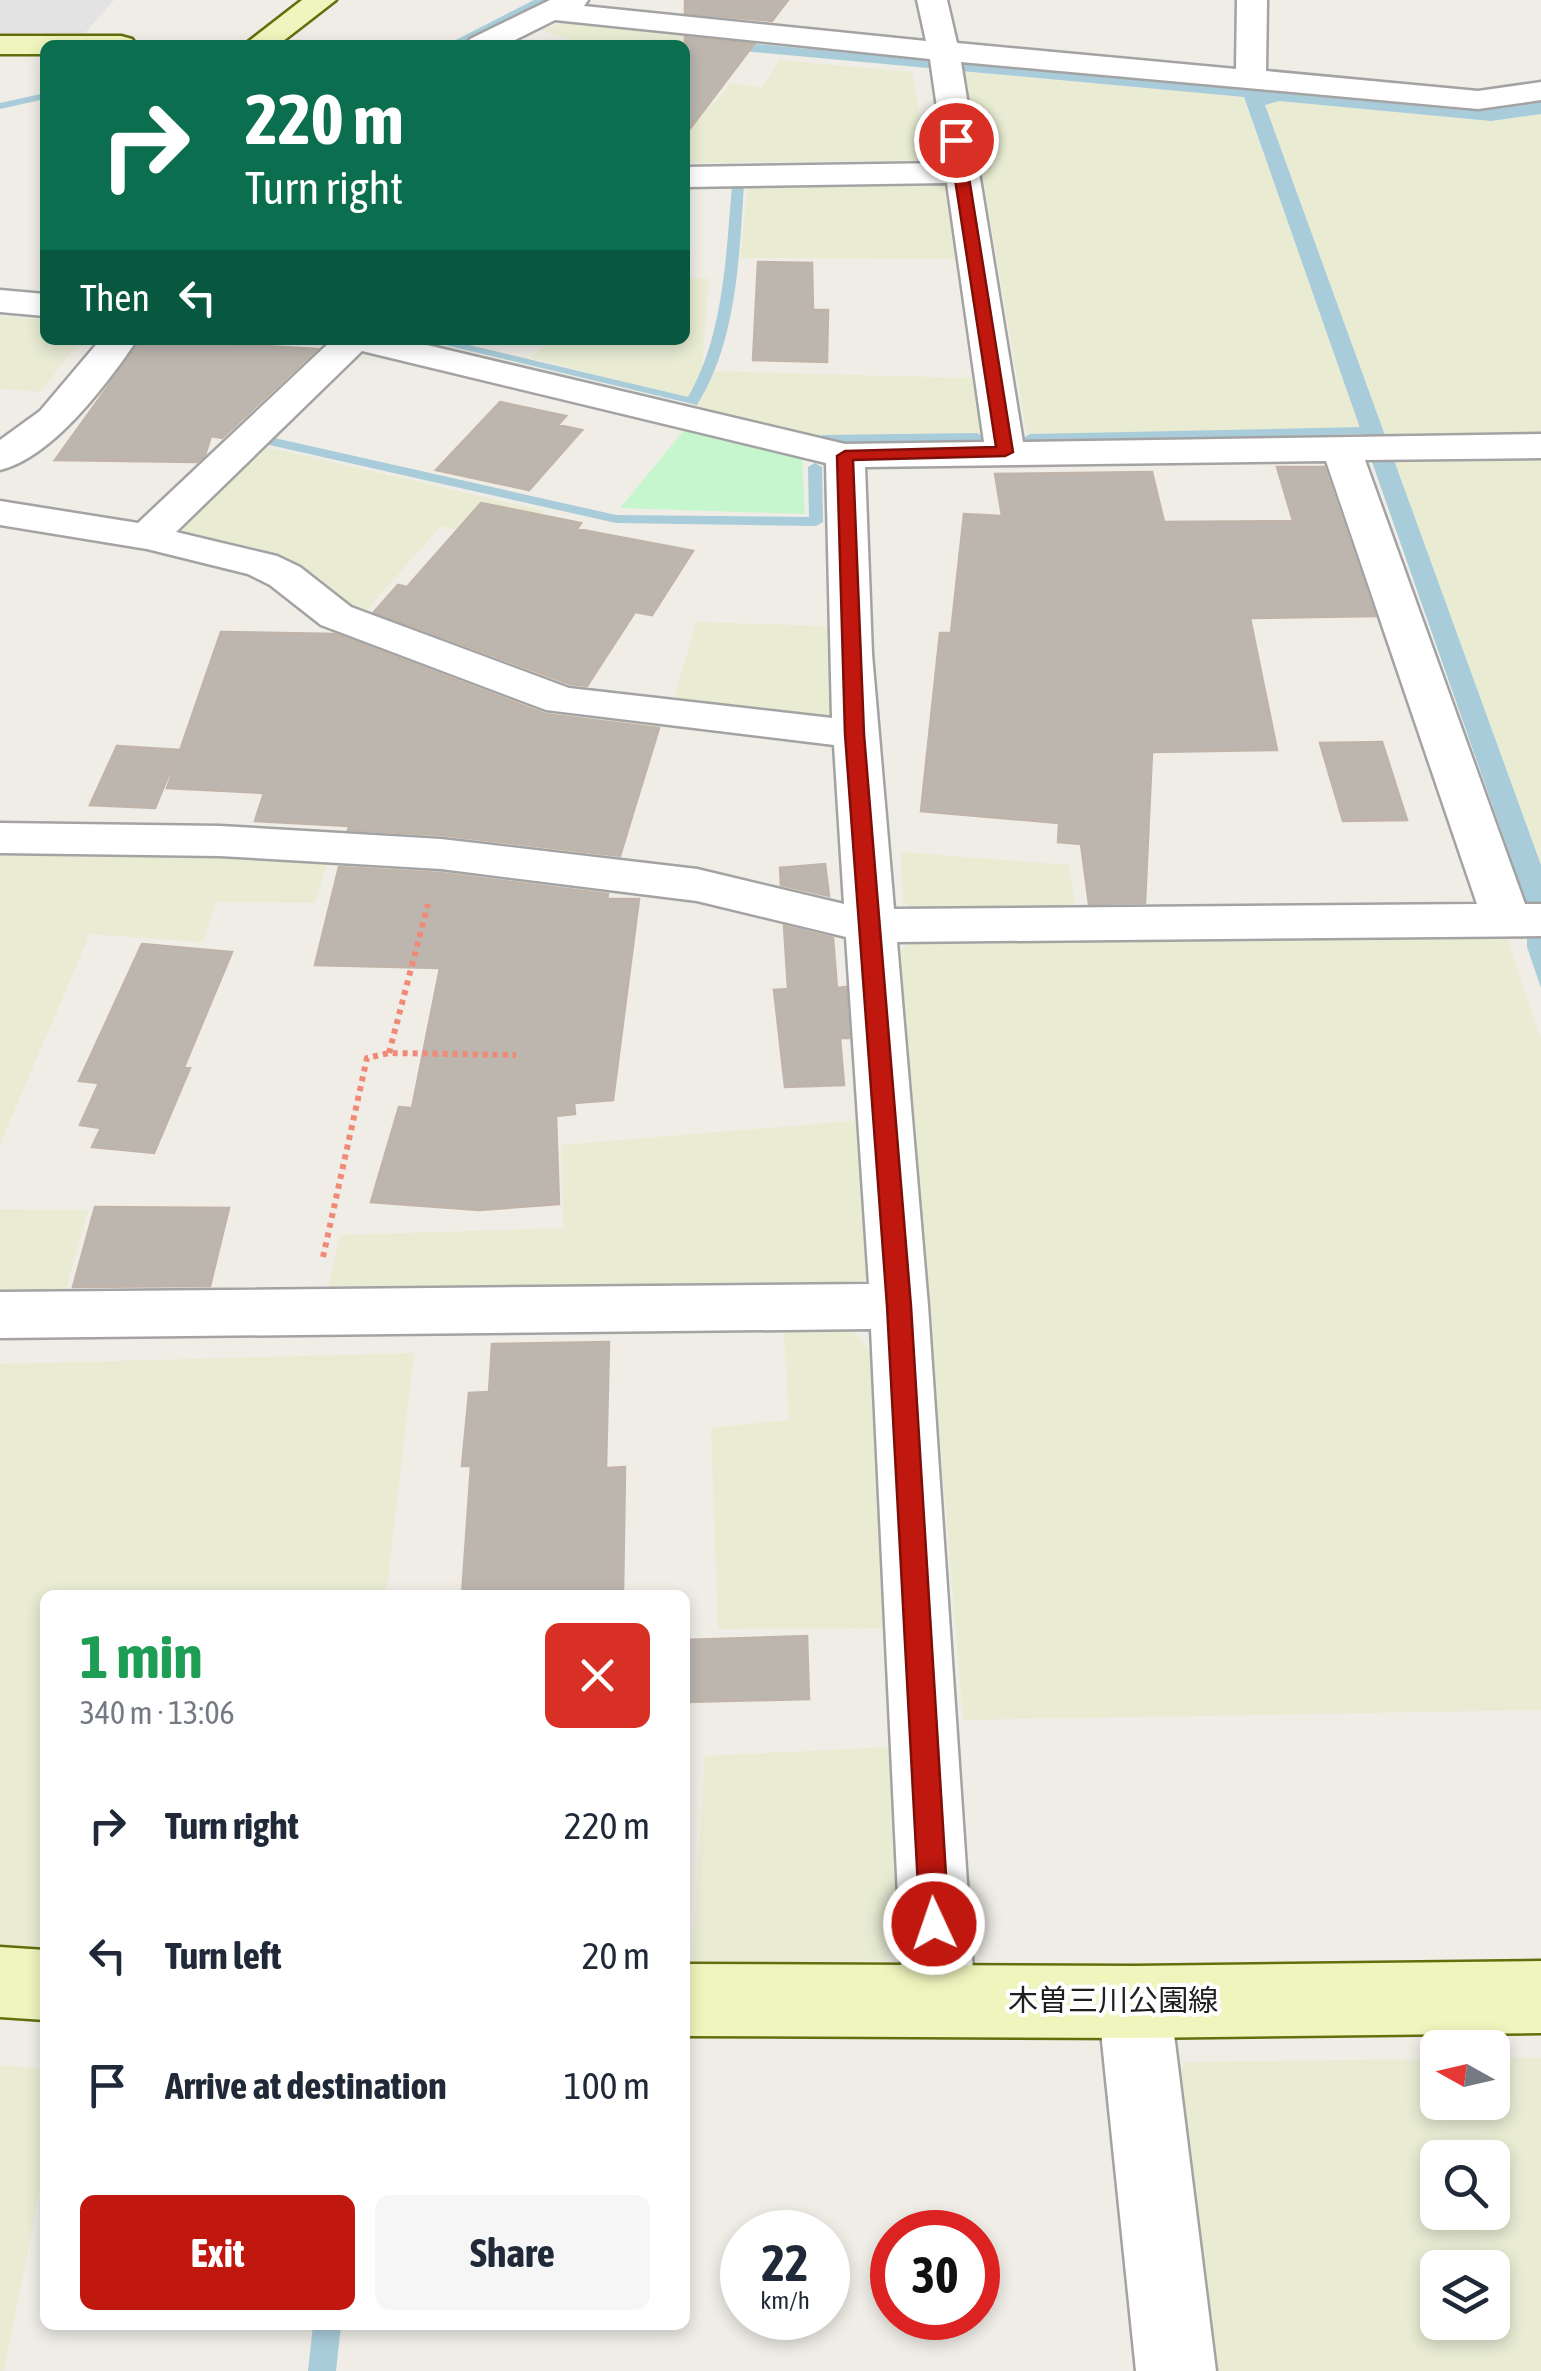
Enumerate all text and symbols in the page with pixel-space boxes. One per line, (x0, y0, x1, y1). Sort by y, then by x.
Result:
text: 220 m (245, 79, 404, 159)
icon: right (80, 80, 210, 210)
pin (914, 98, 999, 183)
icon: arrive (929, 113, 984, 168)
text: Turn right (245, 162, 403, 214)
icon: left (170, 270, 225, 325)
text: Then (80, 276, 150, 319)
text: 1 min (80, 1622, 203, 1691)
button: close (545, 1623, 650, 1728)
text: 340 m · 13:06 (80, 1694, 235, 1731)
icon: right (80, 1798, 135, 1853)
text: Turn right (165, 1804, 299, 1847)
text: 220 m (564, 1804, 650, 1847)
position arrow (882, 1872, 986, 1976)
icon: left (80, 1928, 135, 1983)
text: Turn left (165, 1934, 281, 1977)
text: 20 m (582, 1934, 650, 1977)
street label: 木曽三川公園線 (1008, 1983, 1218, 2017)
north arrow (1420, 2030, 1510, 2120)
map controls (1420, 2030, 1510, 2340)
icon: arrive (80, 2058, 135, 2113)
text: Arrive at destination (165, 2064, 447, 2107)
text: 100 m (564, 2064, 650, 2107)
button: search (1420, 2140, 1510, 2230)
button: Exit (80, 2195, 355, 2310)
button: Share (375, 2195, 650, 2310)
speed limit sign: 30 (870, 2210, 1000, 2340)
text: 22 (761, 2234, 808, 2292)
button: layers (1420, 2250, 1510, 2340)
text: km/h (760, 2286, 810, 2314)

